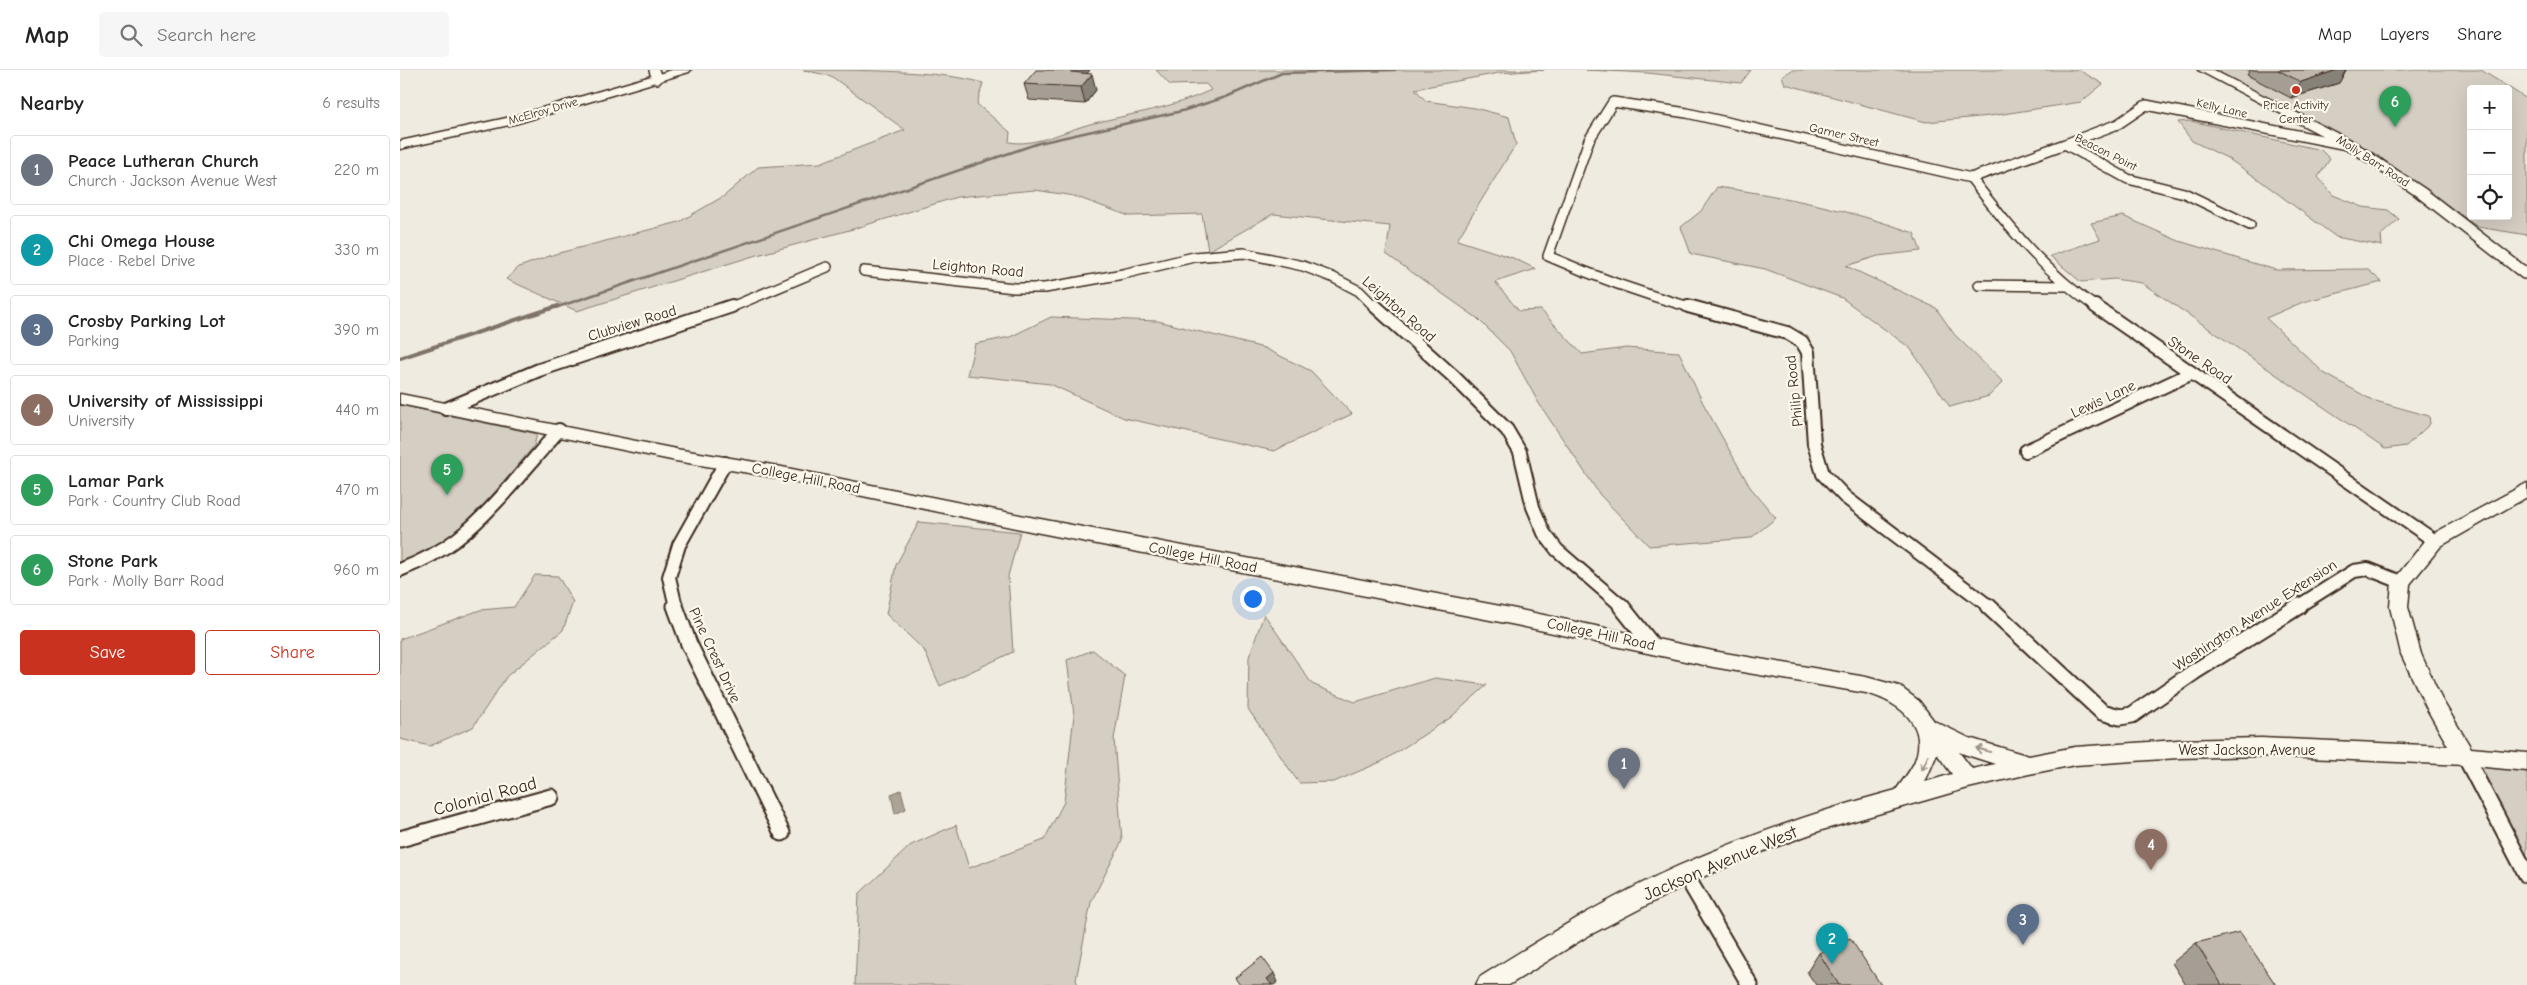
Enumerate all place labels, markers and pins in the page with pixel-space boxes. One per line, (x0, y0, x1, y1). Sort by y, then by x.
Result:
marker: Price Activity Center (2290, 84, 2302, 96)
pin: 6 (2379, 86, 2411, 127)
place label: Price Activity Center (2263, 98, 2329, 126)
pin: 5 (431, 454, 463, 495)
pin: 1 (1608, 748, 1640, 789)
pin: 4 (2135, 829, 2167, 870)
pin: 3 (2007, 904, 2039, 945)
pin: 2 (1816, 923, 1848, 964)

